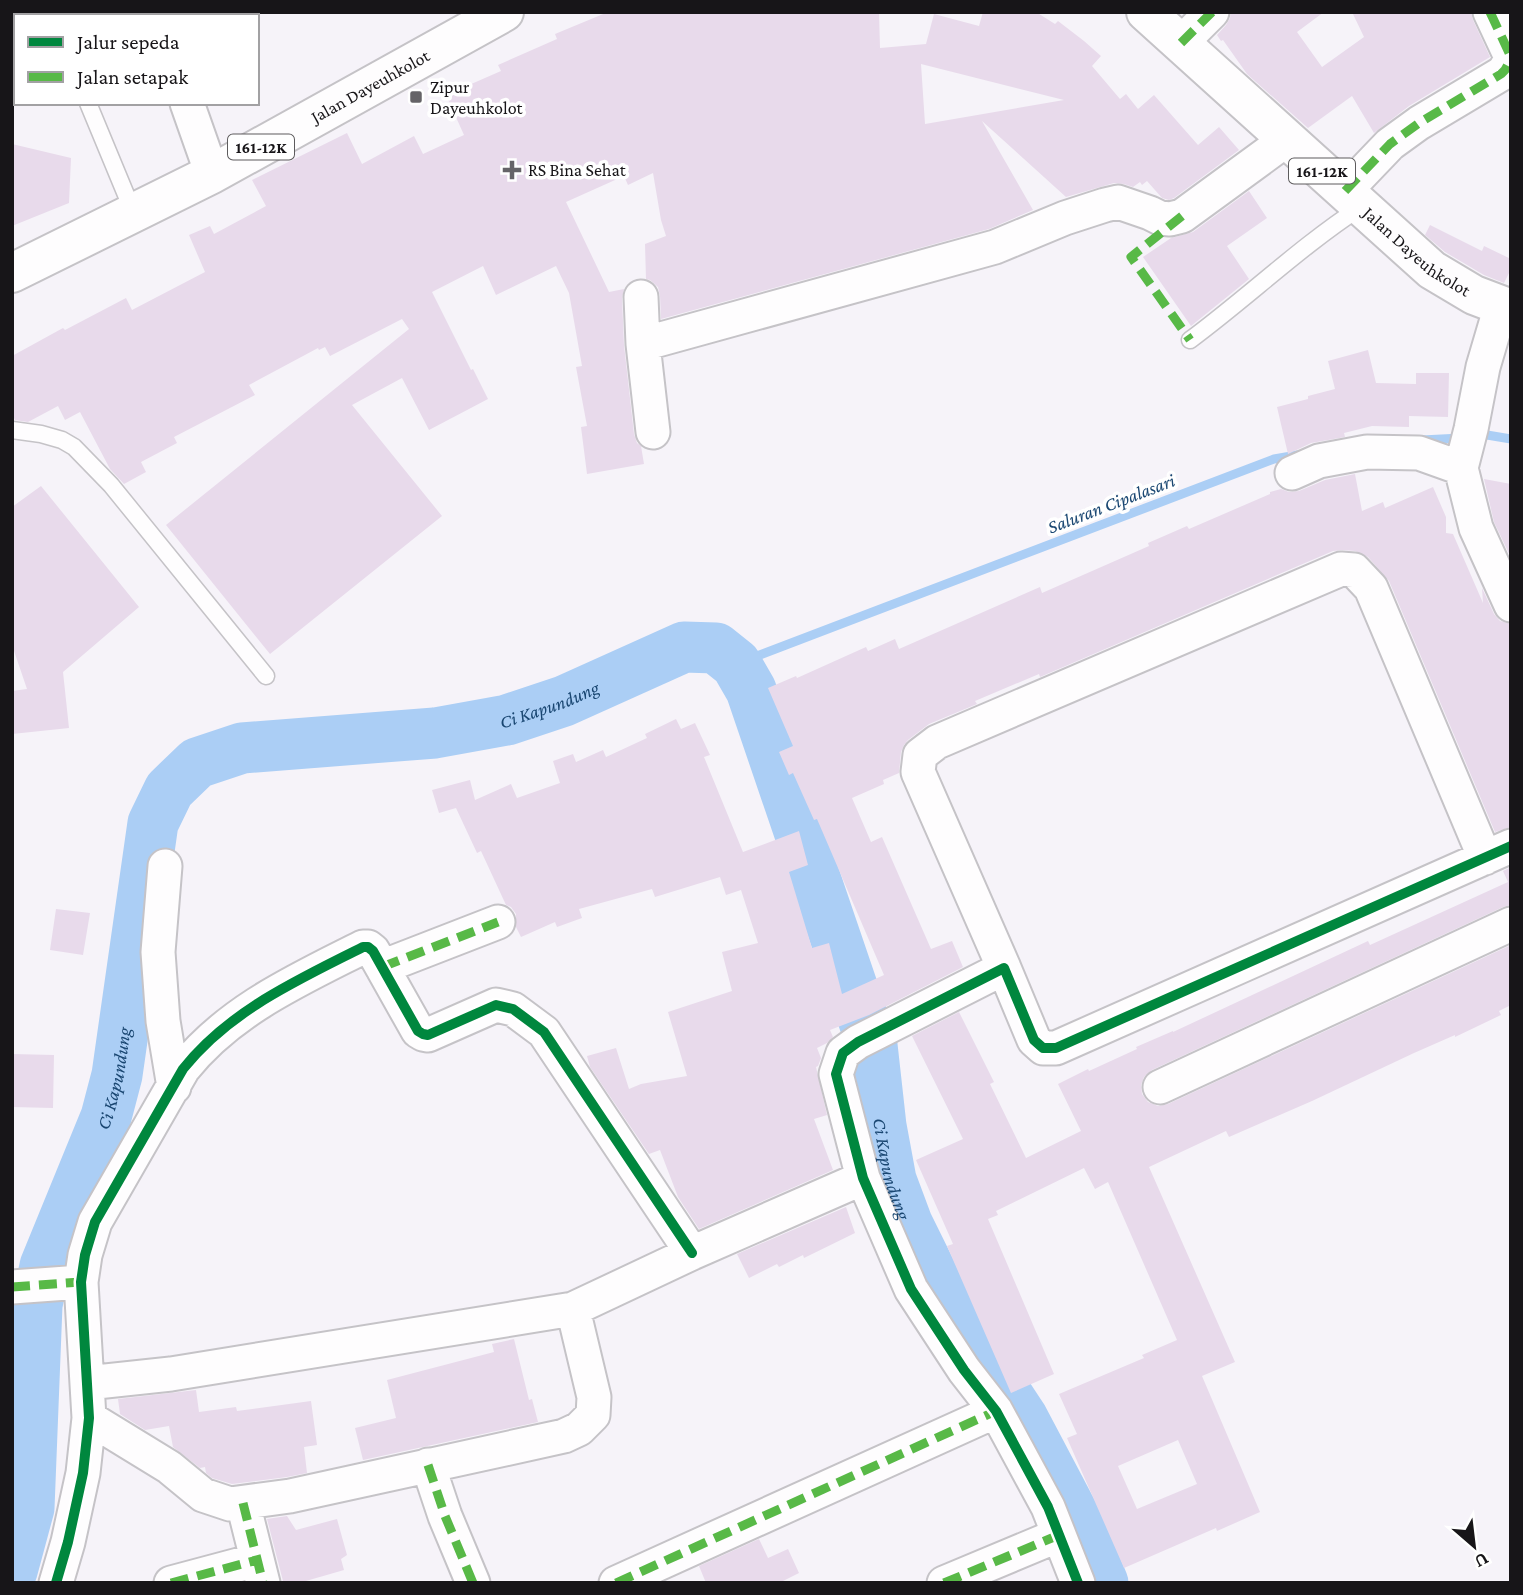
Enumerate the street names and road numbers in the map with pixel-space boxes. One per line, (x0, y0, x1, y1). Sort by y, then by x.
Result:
street label: Jalan Dayeuhkolot (306, 45, 434, 128)
road number: 161-12K (228, 134, 294, 160)
road number: 161-12K (1289, 158, 1355, 183)
street label: Jalan Dayeuhkolot (1357, 201, 1475, 301)

